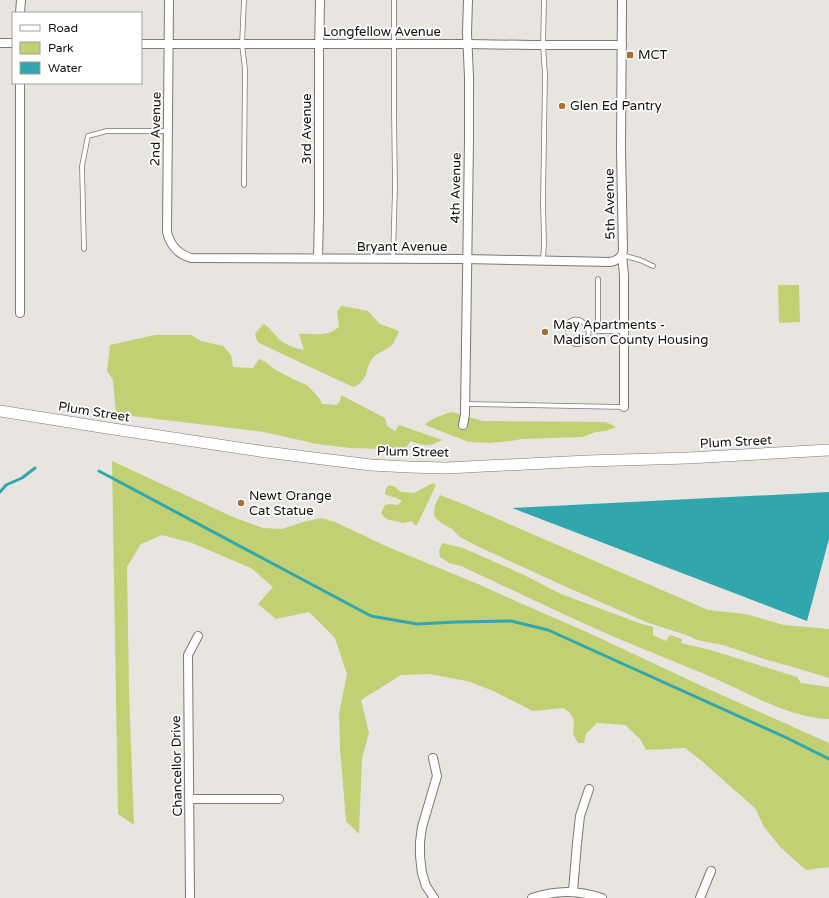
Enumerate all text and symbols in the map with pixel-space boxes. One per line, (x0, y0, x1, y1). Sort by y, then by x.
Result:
legend (12, 12, 142, 84)
text: Road (48, 21, 78, 35)
street label: Longfellow Avenue (323, 24, 441, 40)
text: Park (48, 41, 74, 55)
place label: MCT (638, 47, 668, 63)
marker: MCT (625, 50, 635, 60)
text: Water (48, 61, 83, 75)
street label: 2nd Avenue (147, 92, 165, 166)
street label: 3rd Avenue (299, 93, 315, 165)
place label: Glen Ed Pantry (570, 98, 662, 114)
marker: Glen Ed Pantry (557, 101, 567, 111)
street label: 4th Avenue (447, 152, 465, 224)
street label: 5th Avenue (601, 168, 619, 240)
street label: Bryant Avenue (357, 239, 447, 255)
place label: May Apartments - Madison County Housing (553, 317, 708, 348)
marker: May Apartments - Madison County Housing (540, 327, 550, 337)
street label: Plum Street (57, 398, 131, 426)
street label: Plum Street (699, 432, 773, 452)
street label: Plum Street (377, 443, 449, 461)
place label: Newt Orange Cat Statue (249, 488, 332, 519)
marker: Newt Orange Cat Statue (236, 498, 246, 508)
street label: Chancellor Drive (168, 715, 186, 817)

